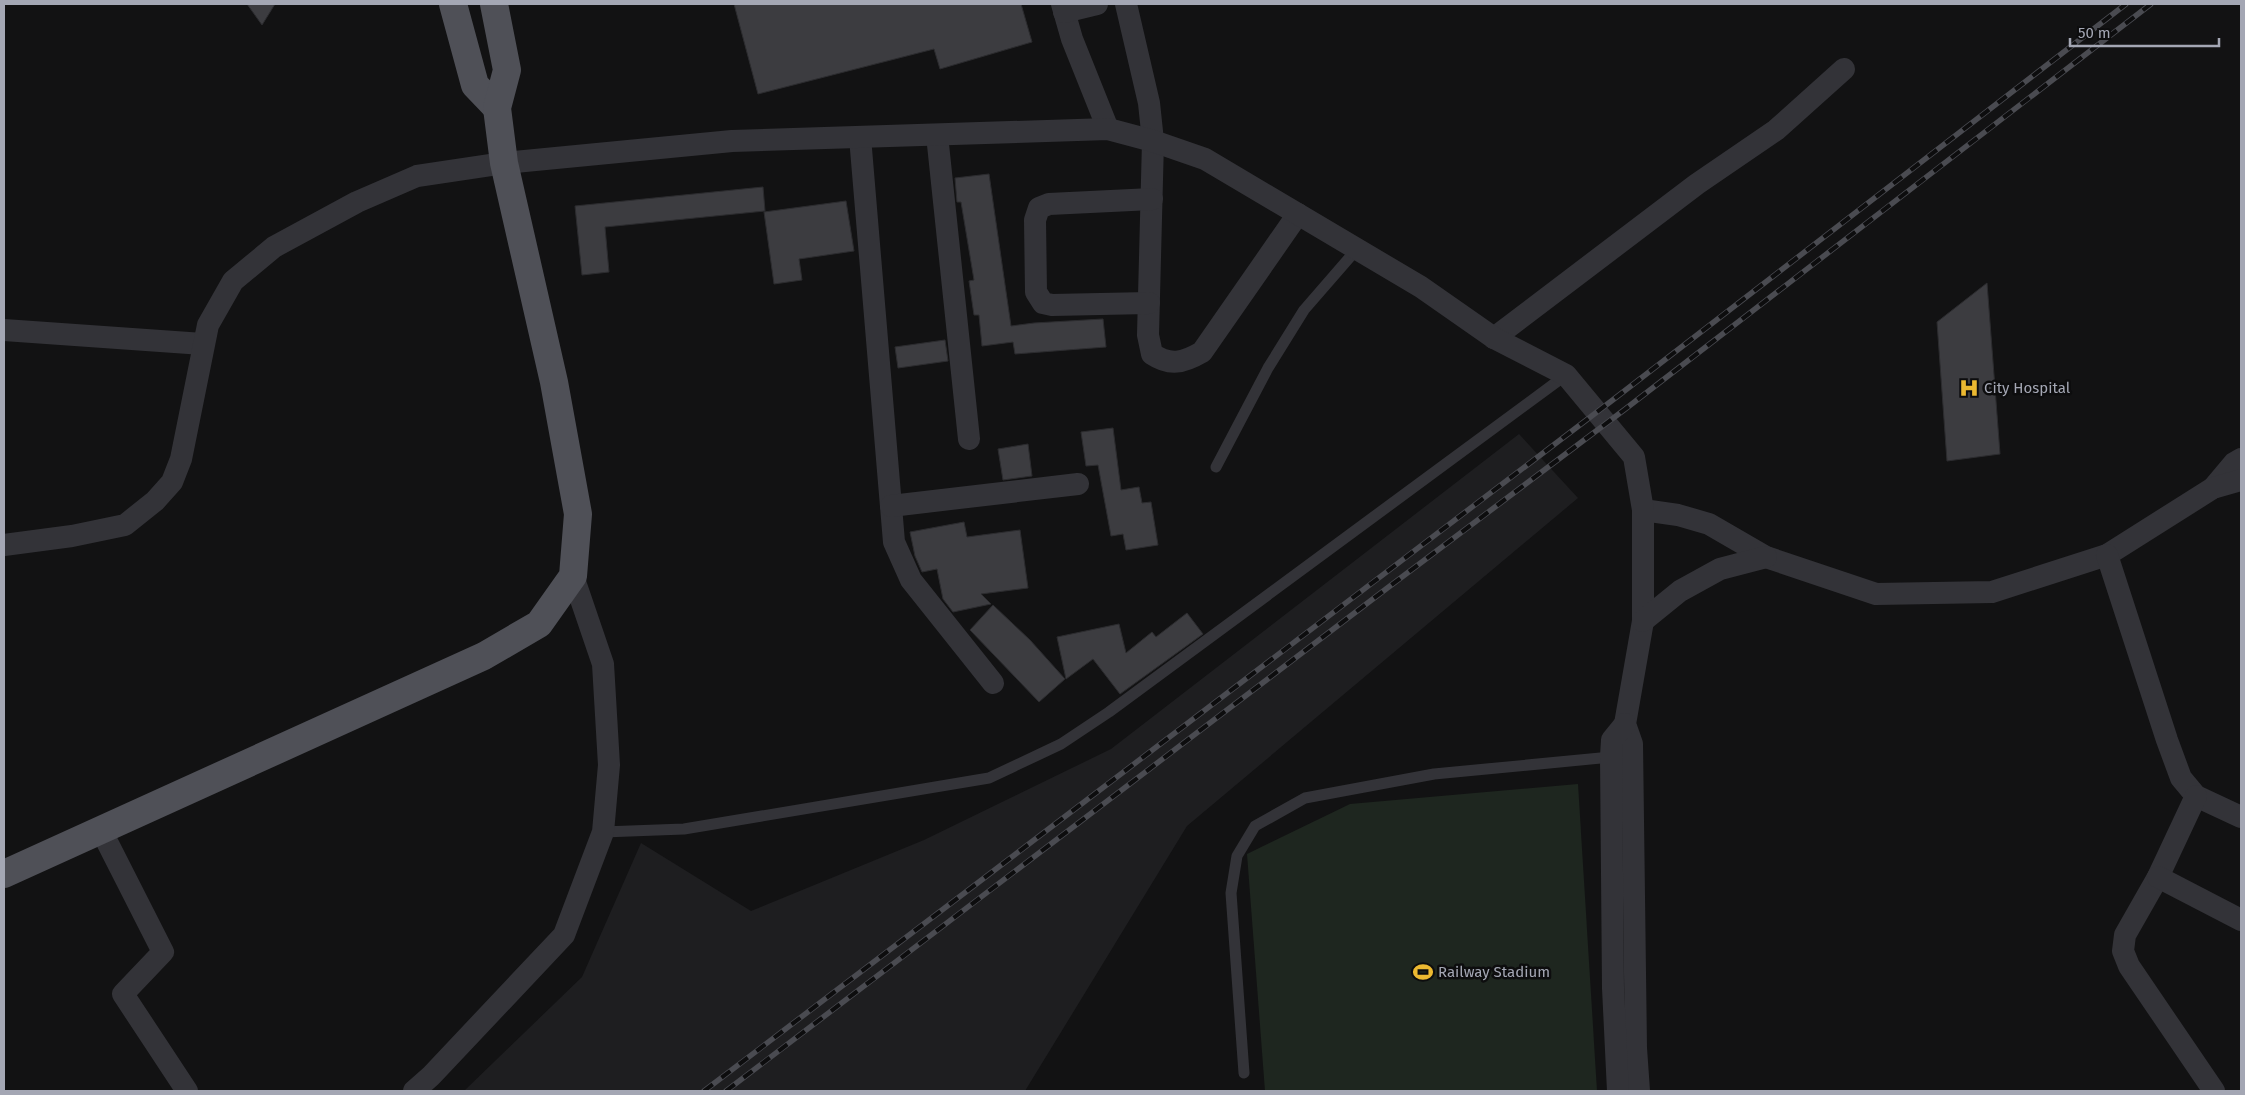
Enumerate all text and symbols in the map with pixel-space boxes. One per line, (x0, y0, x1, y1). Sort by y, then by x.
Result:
scale bar (2070, 15, 2219, 47)
text: 50 m (2078, 24, 2111, 42)
hospital icon: City Hospital (1958, 377, 1980, 399)
place label: City Hospital (1984, 379, 2071, 397)
sports icon: Railway Stadium (1412, 961, 1434, 983)
place label: Railway Stadium (1438, 963, 1550, 981)

